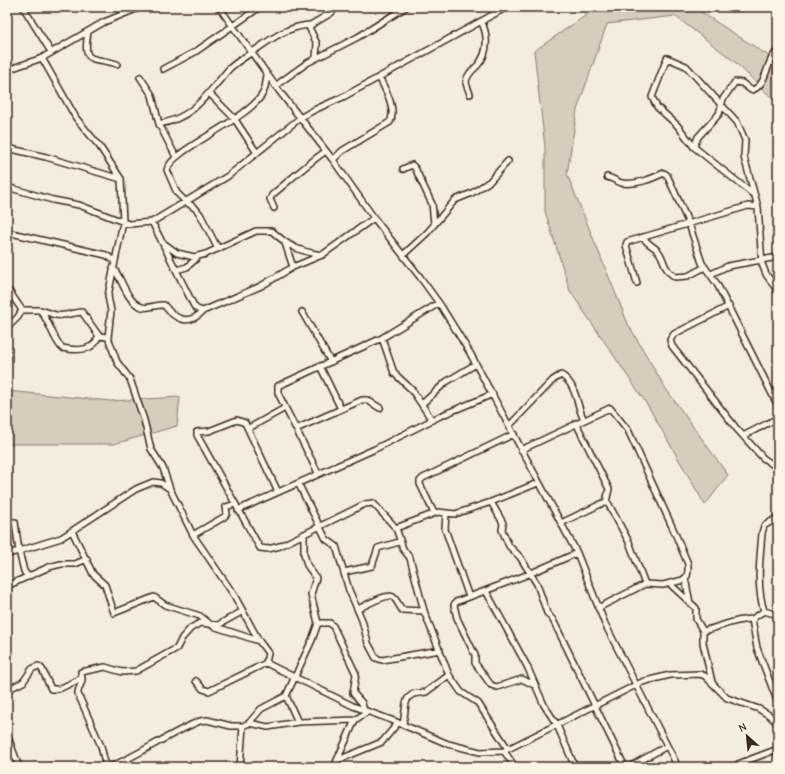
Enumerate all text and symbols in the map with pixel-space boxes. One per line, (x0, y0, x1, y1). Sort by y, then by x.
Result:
north arrow (727, 716, 767, 756)
text: N (737, 720, 749, 735)

